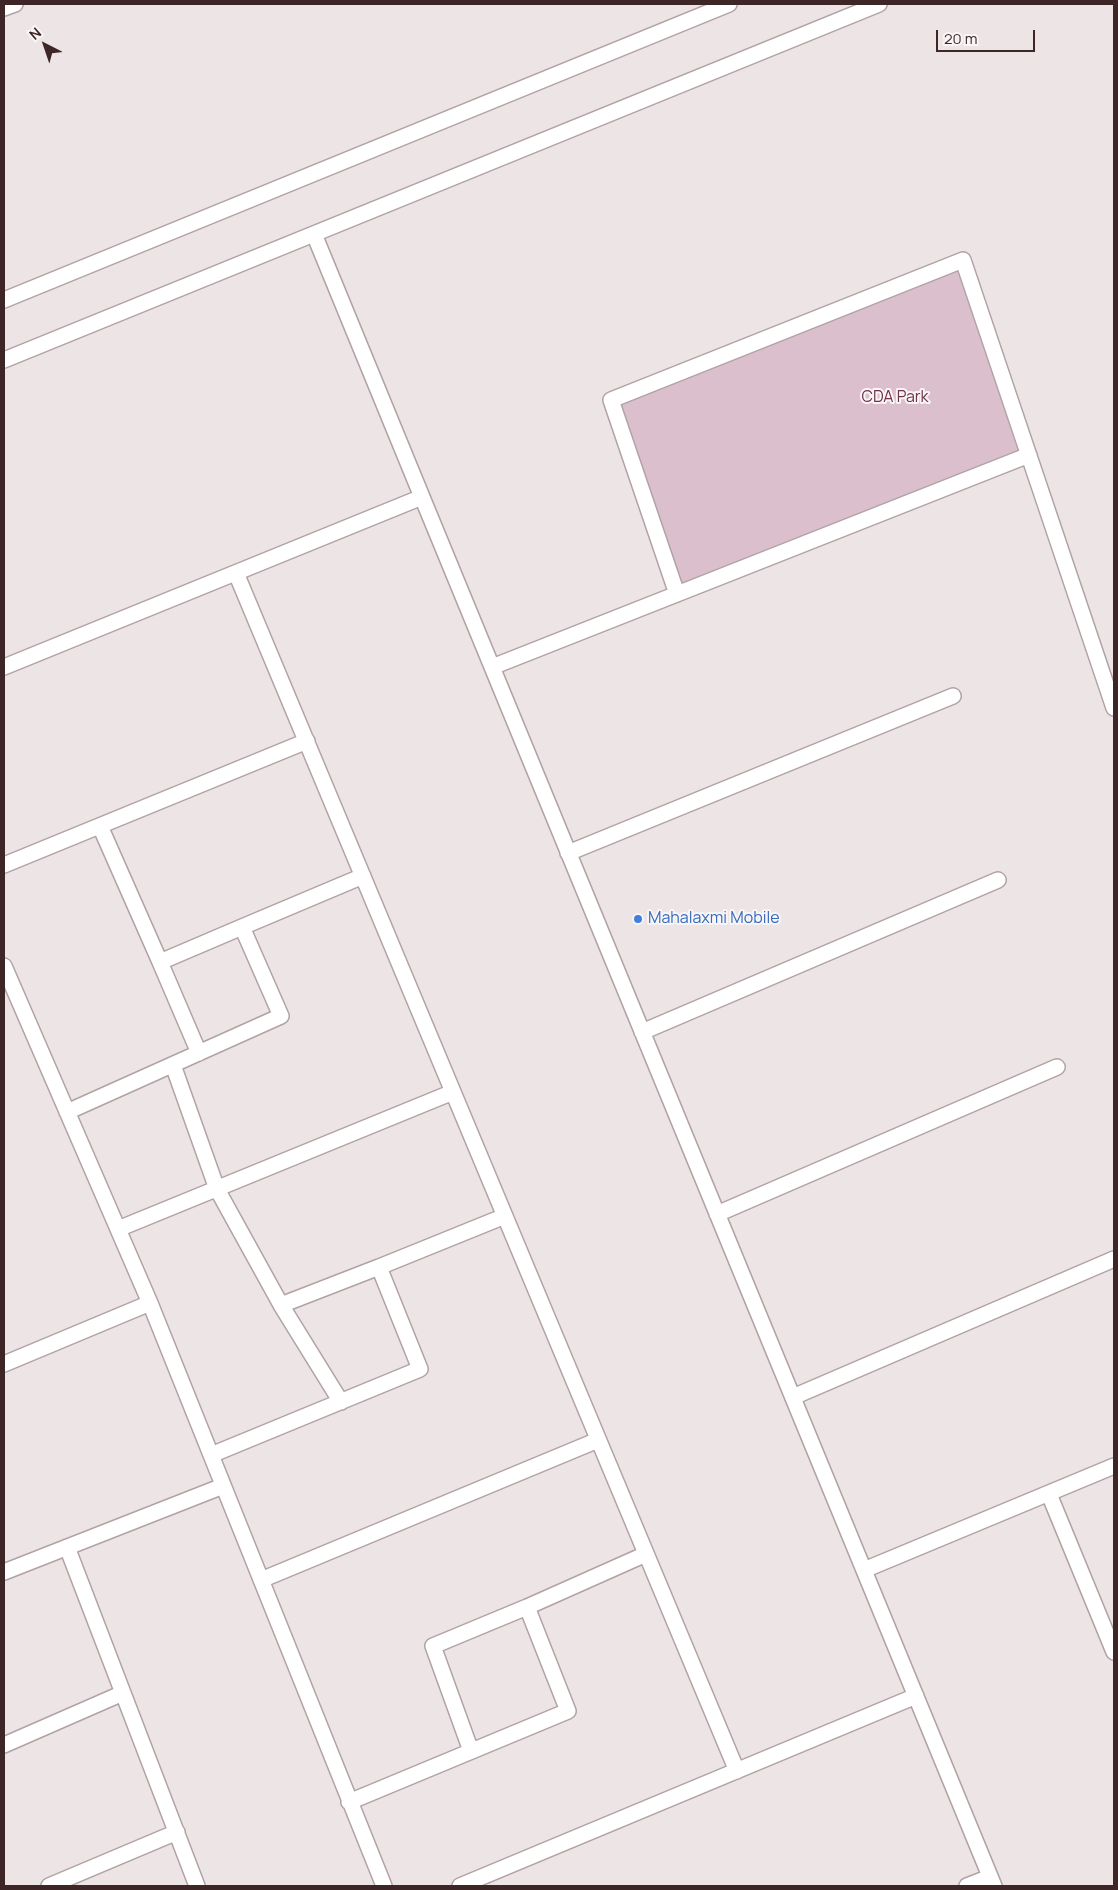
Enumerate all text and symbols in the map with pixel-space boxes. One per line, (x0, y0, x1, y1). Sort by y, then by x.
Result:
north arrow (20, 20, 70, 70)
scale bar (938, 20, 1037, 52)
text: N (25, 23, 45, 44)
text: 20 m (944, 28, 977, 49)
park label: CDA Park (861, 388, 929, 408)
place label: Mahalaxmi Mobile (648, 909, 779, 929)
marker: Mahalaxmi Mobile (632, 913, 644, 925)

